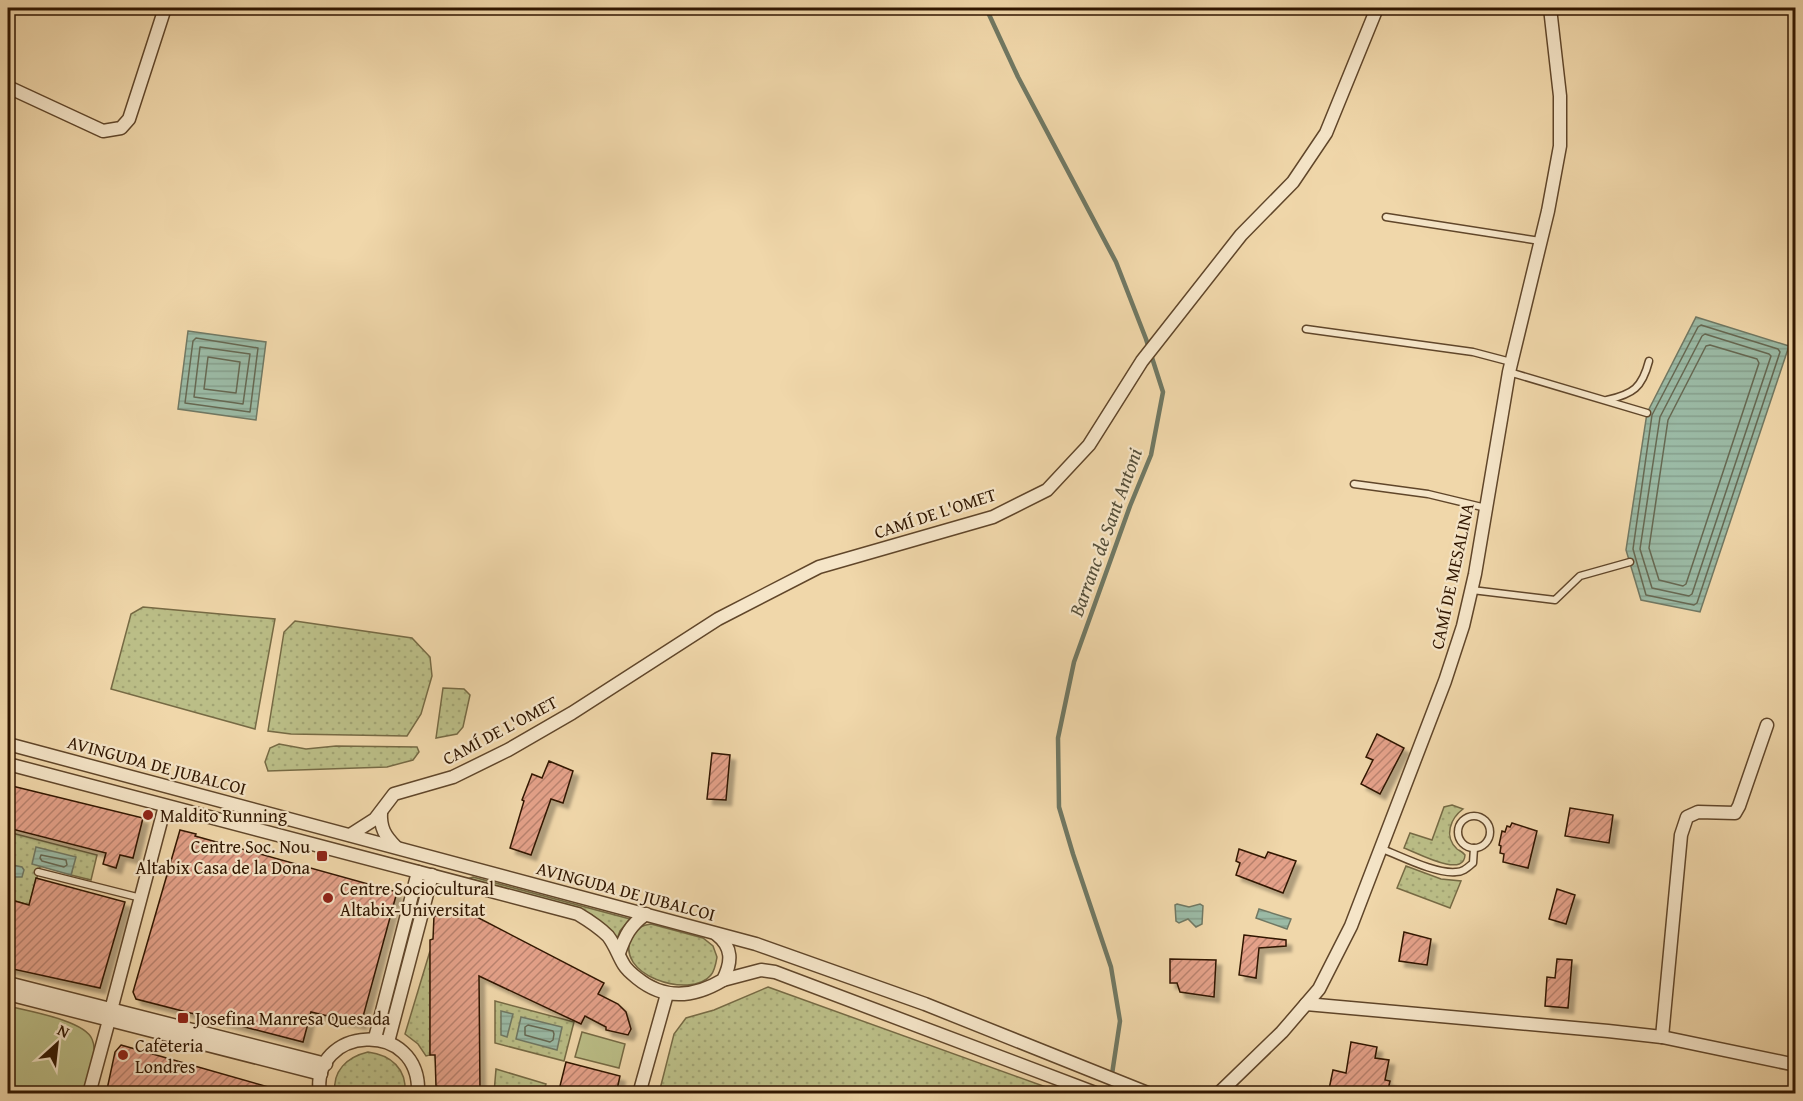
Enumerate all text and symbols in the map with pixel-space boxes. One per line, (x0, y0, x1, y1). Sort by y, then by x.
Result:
water label: Barranc de Sant Antoni (1061, 444, 1149, 621)
street label: CAMÍ DE L'OMET (871, 481, 999, 545)
street label: CAMÍ DE MESALINA (1423, 500, 1481, 652)
street label: CAMÍ DE L'OMET (438, 688, 562, 772)
street label: AVINGUDA DE JUBALCOI (65, 728, 249, 802)
place label: Maldito Running (160, 802, 287, 829)
marker: Maldito Running (141, 808, 155, 822)
place label: Centre Soc. Nou Altabix Casa de la Dona (135, 833, 310, 881)
marker: Centre Soc. Nou Altabix Casa de la Dona (315, 849, 329, 863)
street label: AVINGUDA DE JUBALCOI (534, 854, 718, 928)
place label: Centre Sociocultural Altabix-Universitat (340, 875, 494, 923)
marker: Centre Sociocultural Altabix-Universitat (321, 891, 335, 905)
place label: Josefina Manresa Quesada (193, 1005, 391, 1032)
marker: Josefina Manresa Quesada (176, 1011, 190, 1025)
north arrow (27, 1014, 87, 1074)
text: N (54, 1018, 74, 1044)
place label: Cafeteria Londres (135, 1032, 204, 1080)
marker: Cafeteria Londres (116, 1048, 130, 1062)

